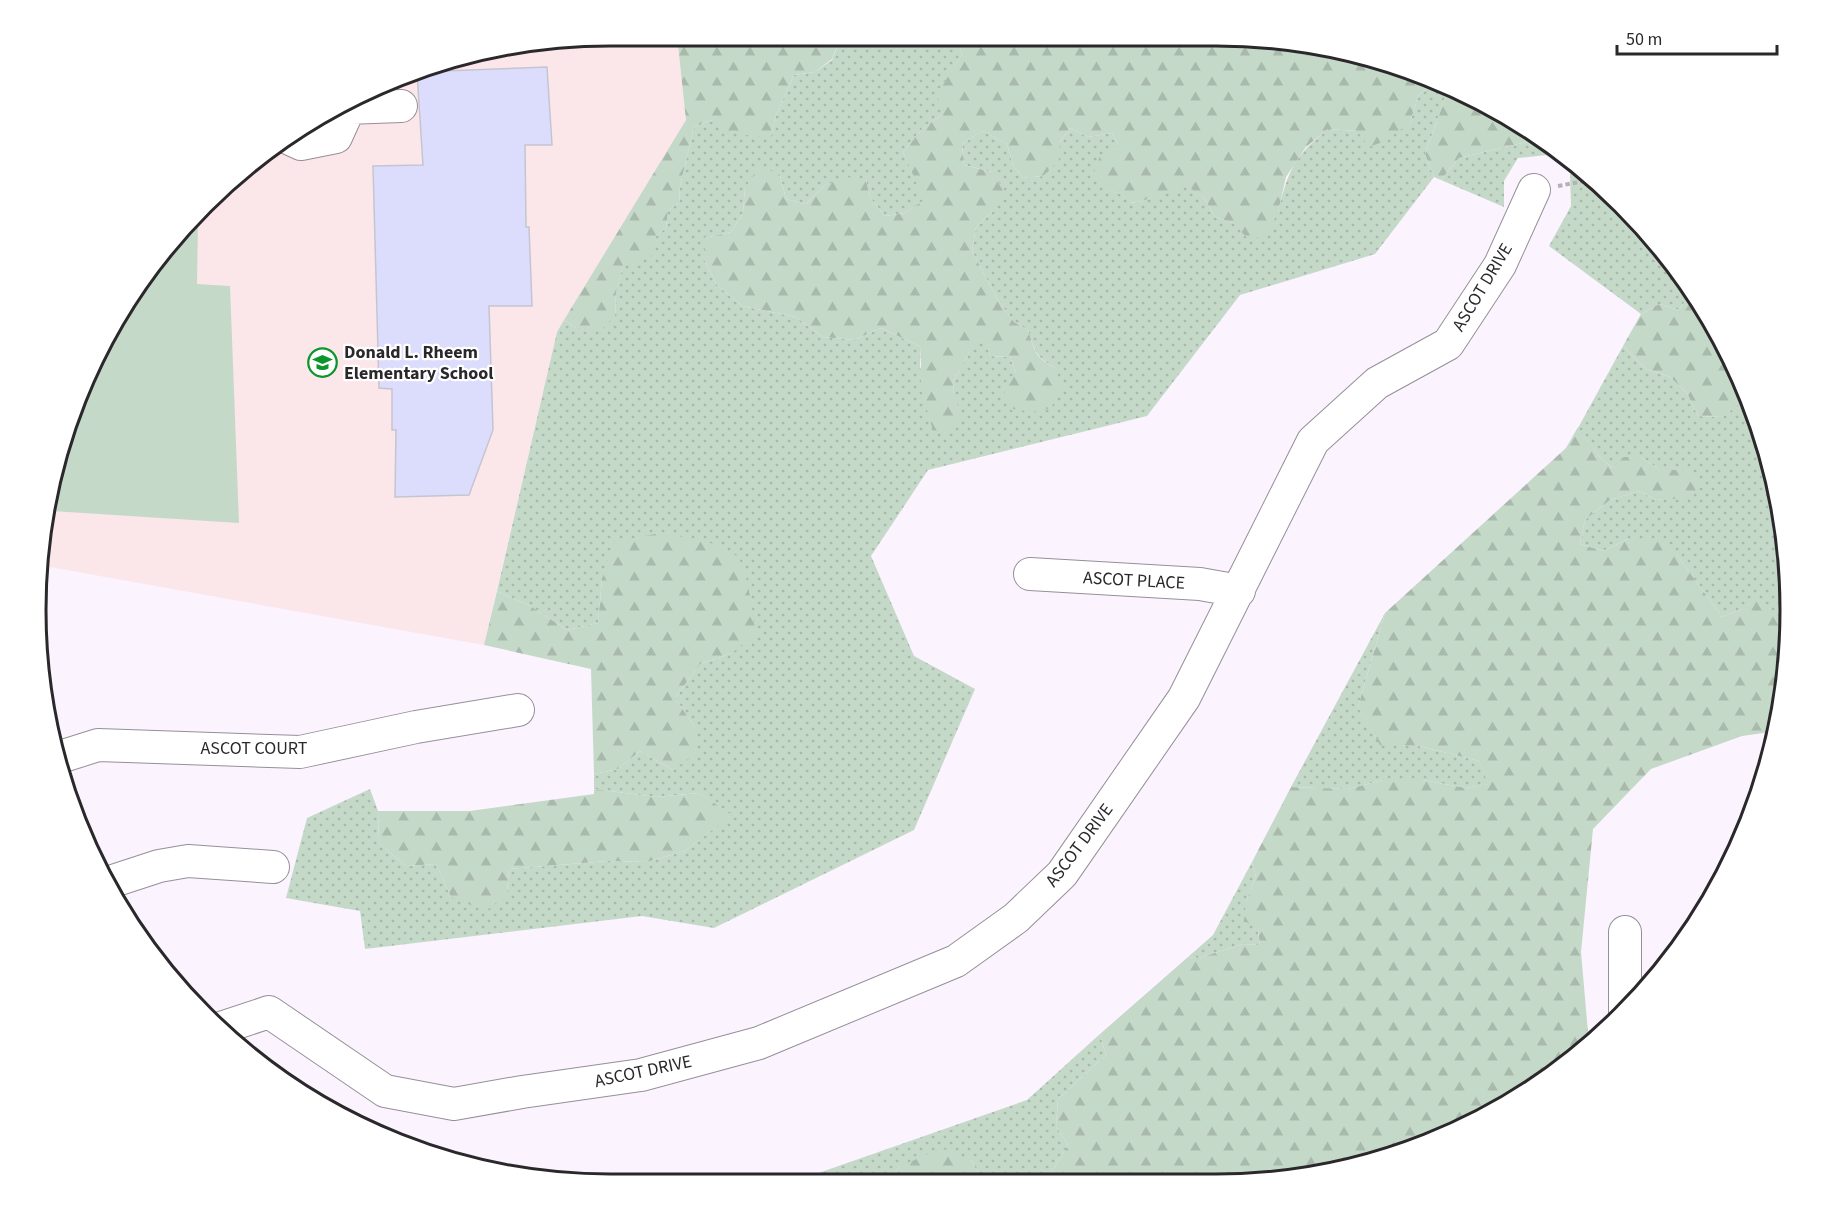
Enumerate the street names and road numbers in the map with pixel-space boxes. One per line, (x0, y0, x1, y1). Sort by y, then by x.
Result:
street label: ASCOT DRIVE (1446, 239, 1519, 336)
street label: ASCOT PLACE (1082, 565, 1186, 596)
street label: ASCOT COURT (201, 736, 308, 761)
street label: ASCOT DRIVE (1040, 798, 1119, 892)
street label: ASCOT DRIVE (592, 1049, 694, 1094)

